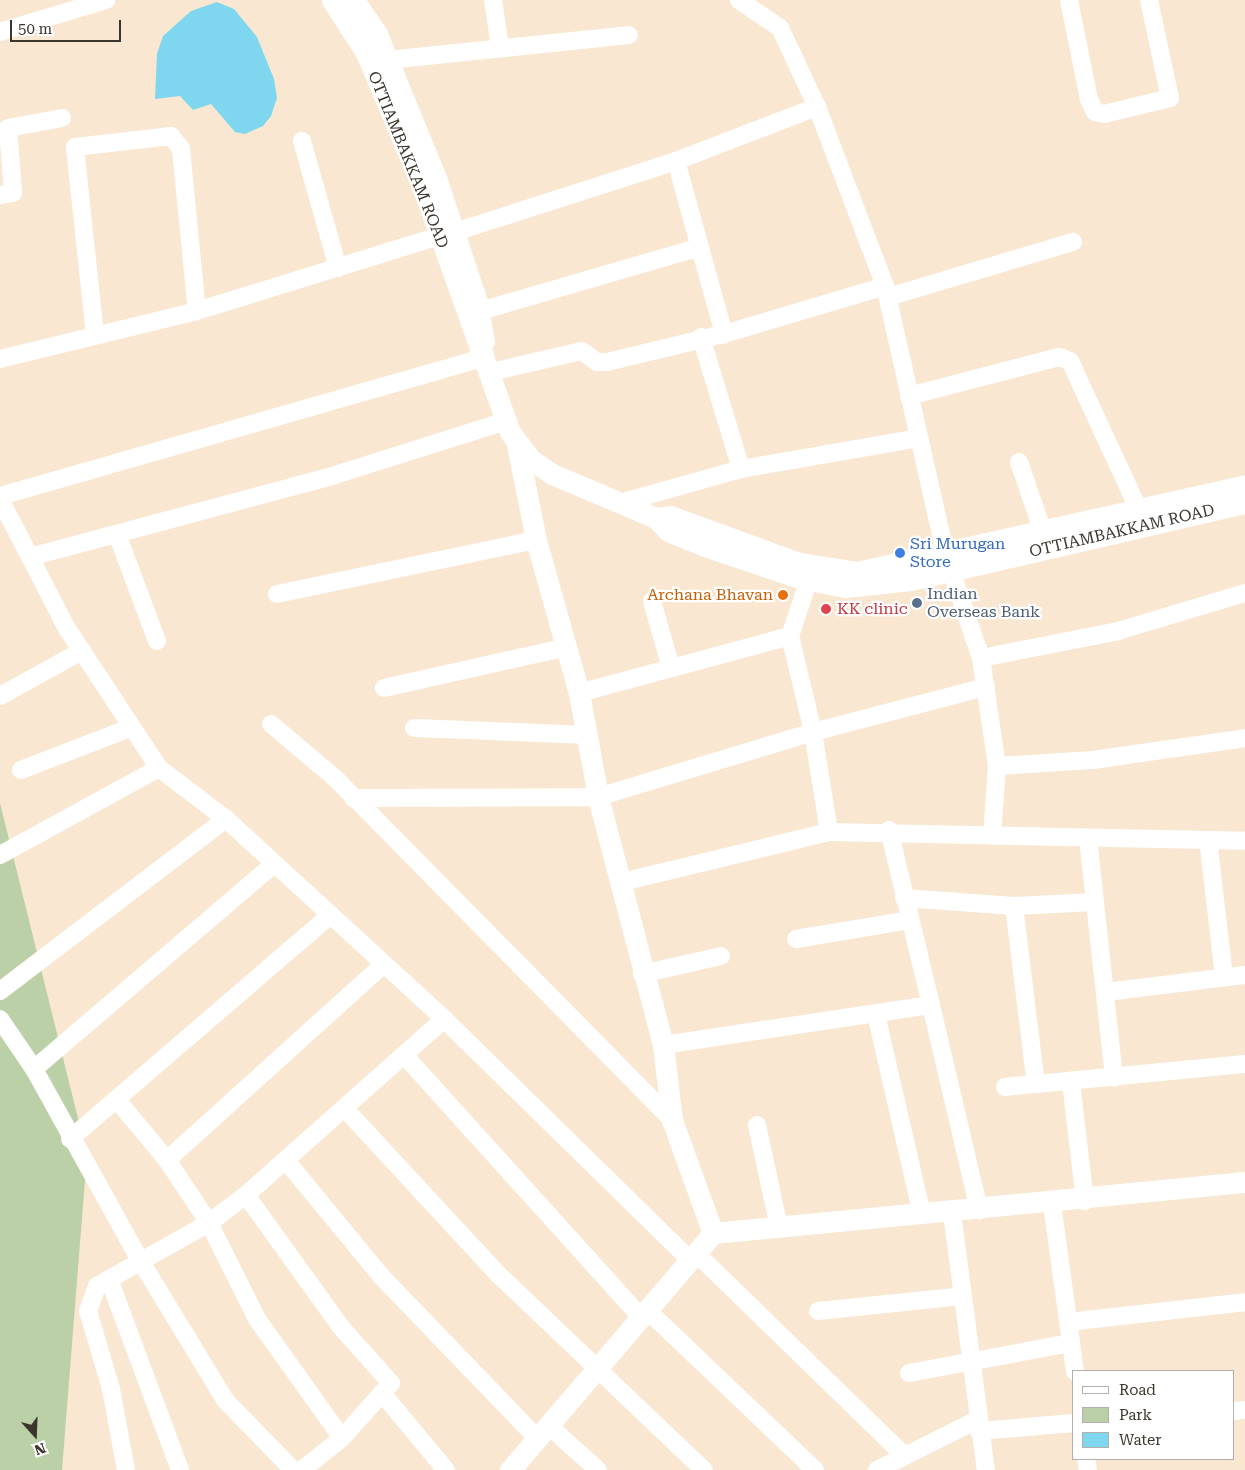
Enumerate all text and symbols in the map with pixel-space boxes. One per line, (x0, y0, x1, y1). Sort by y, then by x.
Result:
scale bar (12, 10, 124, 42)
text: 50 m (18, 20, 52, 38)
street label: OTTIAMBAKKAM ROAD (364, 69, 452, 251)
street label: OTTIAMBAKKAM ROAD (1028, 500, 1216, 562)
place label: Sri Murugan Store (910, 534, 1005, 572)
marker: Sri Murugan Store (894, 547, 906, 559)
place label: Indian Overseas Bank (927, 584, 1040, 622)
place label: Archana Bhavan (647, 585, 773, 605)
marker: Archana Bhavan (777, 589, 789, 601)
marker: Indian Overseas Bank (911, 597, 923, 609)
place label: KK clinic (837, 599, 908, 619)
marker: KK clinic (819, 602, 833, 616)
legend (1072, 1370, 1235, 1460)
text: Road (1119, 1381, 1156, 1399)
text: Park (1119, 1406, 1152, 1424)
north arrow (10, 1410, 60, 1460)
text: Water (1119, 1431, 1161, 1449)
text: N (32, 1440, 48, 1458)

